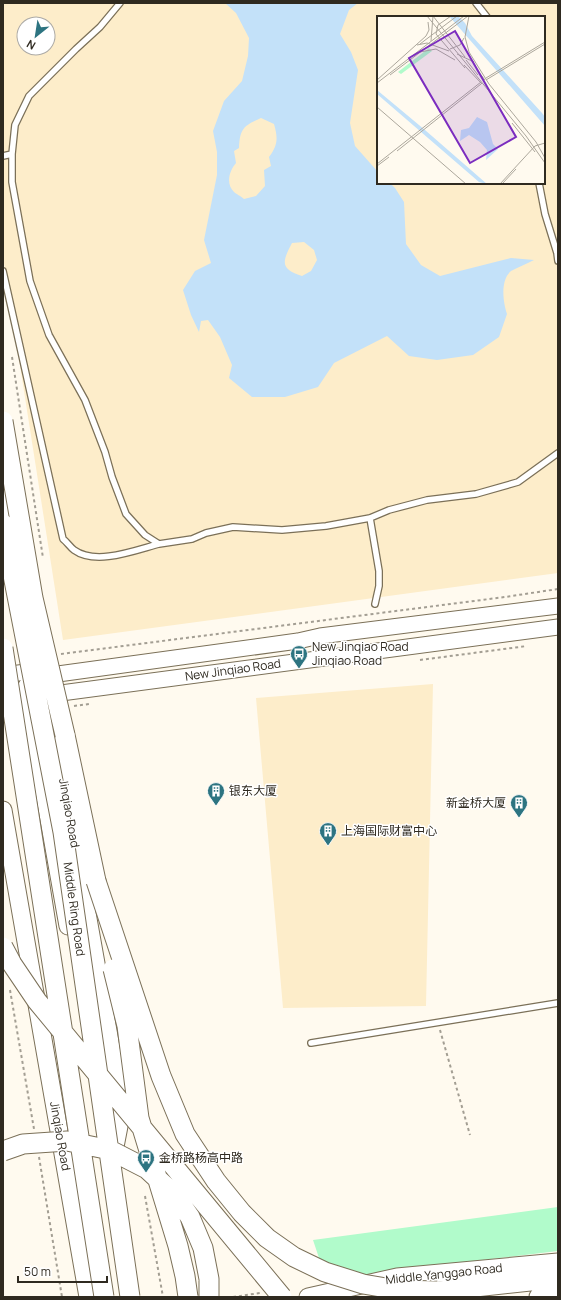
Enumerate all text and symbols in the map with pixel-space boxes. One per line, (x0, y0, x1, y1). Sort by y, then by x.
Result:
north arrow (16, 16, 56, 56)
inset map (377, 16, 545, 184)
text: N (23, 37, 38, 54)
place label: New Jinqiao Road Jinqiao Road (312, 638, 409, 669)
bus stop icon: New Jinqiao Road Jinqiao Road (289, 644, 309, 669)
street label: New Jinqiao Road (184, 654, 282, 685)
street label: Jinqiao Road (55, 777, 84, 849)
building icon: 银东大厦 (206, 781, 226, 806)
place label: 银东大厦 (229, 782, 277, 799)
building icon: 新金桥大厦 (509, 793, 529, 818)
place label: 新金桥大厦 (446, 794, 506, 811)
building icon: 上海国际财富中心 (318, 821, 338, 846)
place label: 上海国际财富中心 (341, 822, 437, 839)
street label: Middle Ring Road (59, 861, 90, 957)
street label: Jinqiao Road (46, 1100, 75, 1172)
bus stop icon: 金桥路杨高中路 (136, 1148, 156, 1173)
place label: 金桥路杨高中路 (159, 1149, 243, 1166)
scale bar (18, 1258, 107, 1284)
street label: Middle Yanggao Road (385, 1259, 503, 1288)
text: 50 m (24, 1263, 51, 1280)

